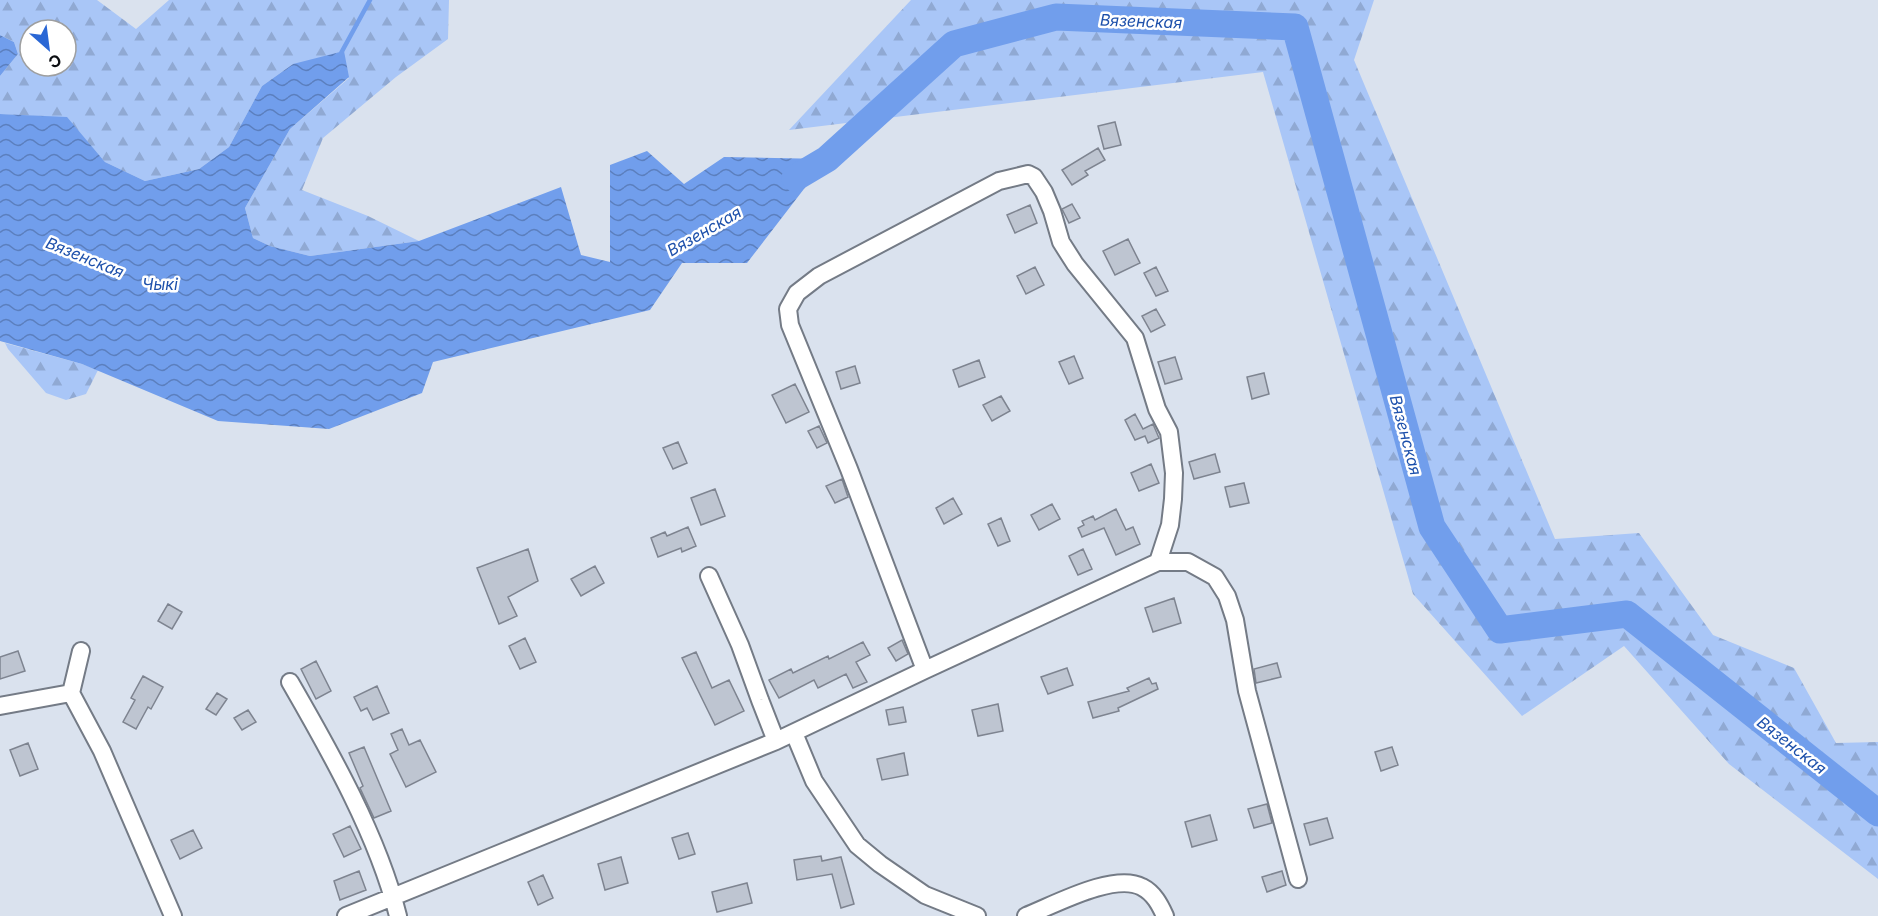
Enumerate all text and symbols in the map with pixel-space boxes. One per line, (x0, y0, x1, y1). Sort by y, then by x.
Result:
water label: Вязенская (1100, 10, 1183, 32)
north arrow (18, 18, 78, 78)
text: С (45, 50, 65, 73)
water label: Вязенская (663, 202, 745, 260)
water label: Вязенская (43, 232, 127, 282)
water label: Чыкі (142, 274, 179, 294)
water label: Вязенская (1386, 393, 1426, 478)
water label: Вязенская (1753, 712, 1831, 778)

